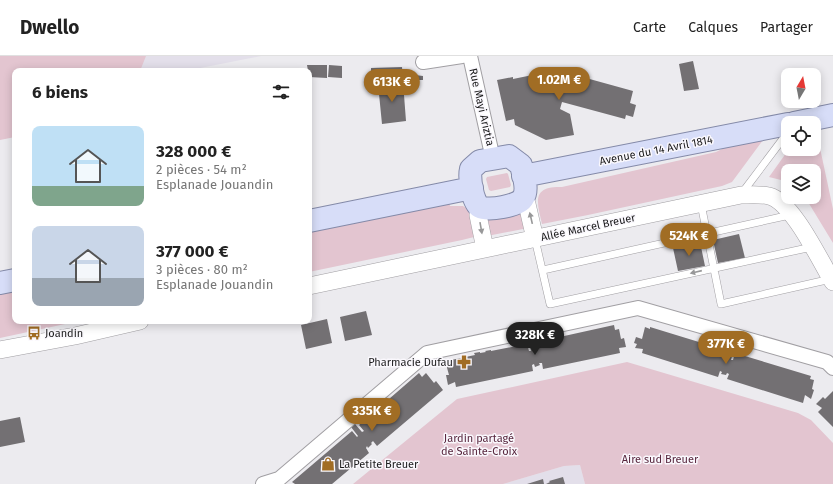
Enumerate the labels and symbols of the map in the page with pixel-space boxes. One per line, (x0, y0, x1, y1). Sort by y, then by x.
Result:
street label: Rue Mayi Ariztia (466, 67, 497, 147)
pin: 1.02M € (522, 67, 596, 101)
north arrow (781, 68, 821, 108)
pin: 613K € (359, 69, 425, 103)
street label: Avenue du 14 Avril 1814 (598, 133, 714, 168)
street label: Allée Marcel Breuer (540, 211, 637, 244)
one-way arrow (527, 212, 533, 224)
one-way arrow (478, 222, 484, 234)
pin: 524K € (656, 223, 722, 257)
one-way arrow (690, 270, 702, 276)
pin: 328K € (502, 322, 568, 356)
bus stop icon: Joandin (26, 325, 42, 341)
place label: Joandin (45, 327, 83, 340)
pin: 377K € (693, 331, 759, 365)
pharmacy icon: Pharmacie Dufau (456, 354, 472, 370)
place label: Pharmacie Dufau (368, 356, 453, 369)
pin: 335K € (339, 398, 405, 432)
park label: Jardin partagé de Sainte-Croix (441, 432, 518, 458)
park label: Aire sud Breuer (622, 453, 699, 466)
shop icon: La Petite Breuer (320, 456, 336, 472)
place label: La Petite Breuer (339, 458, 419, 471)

